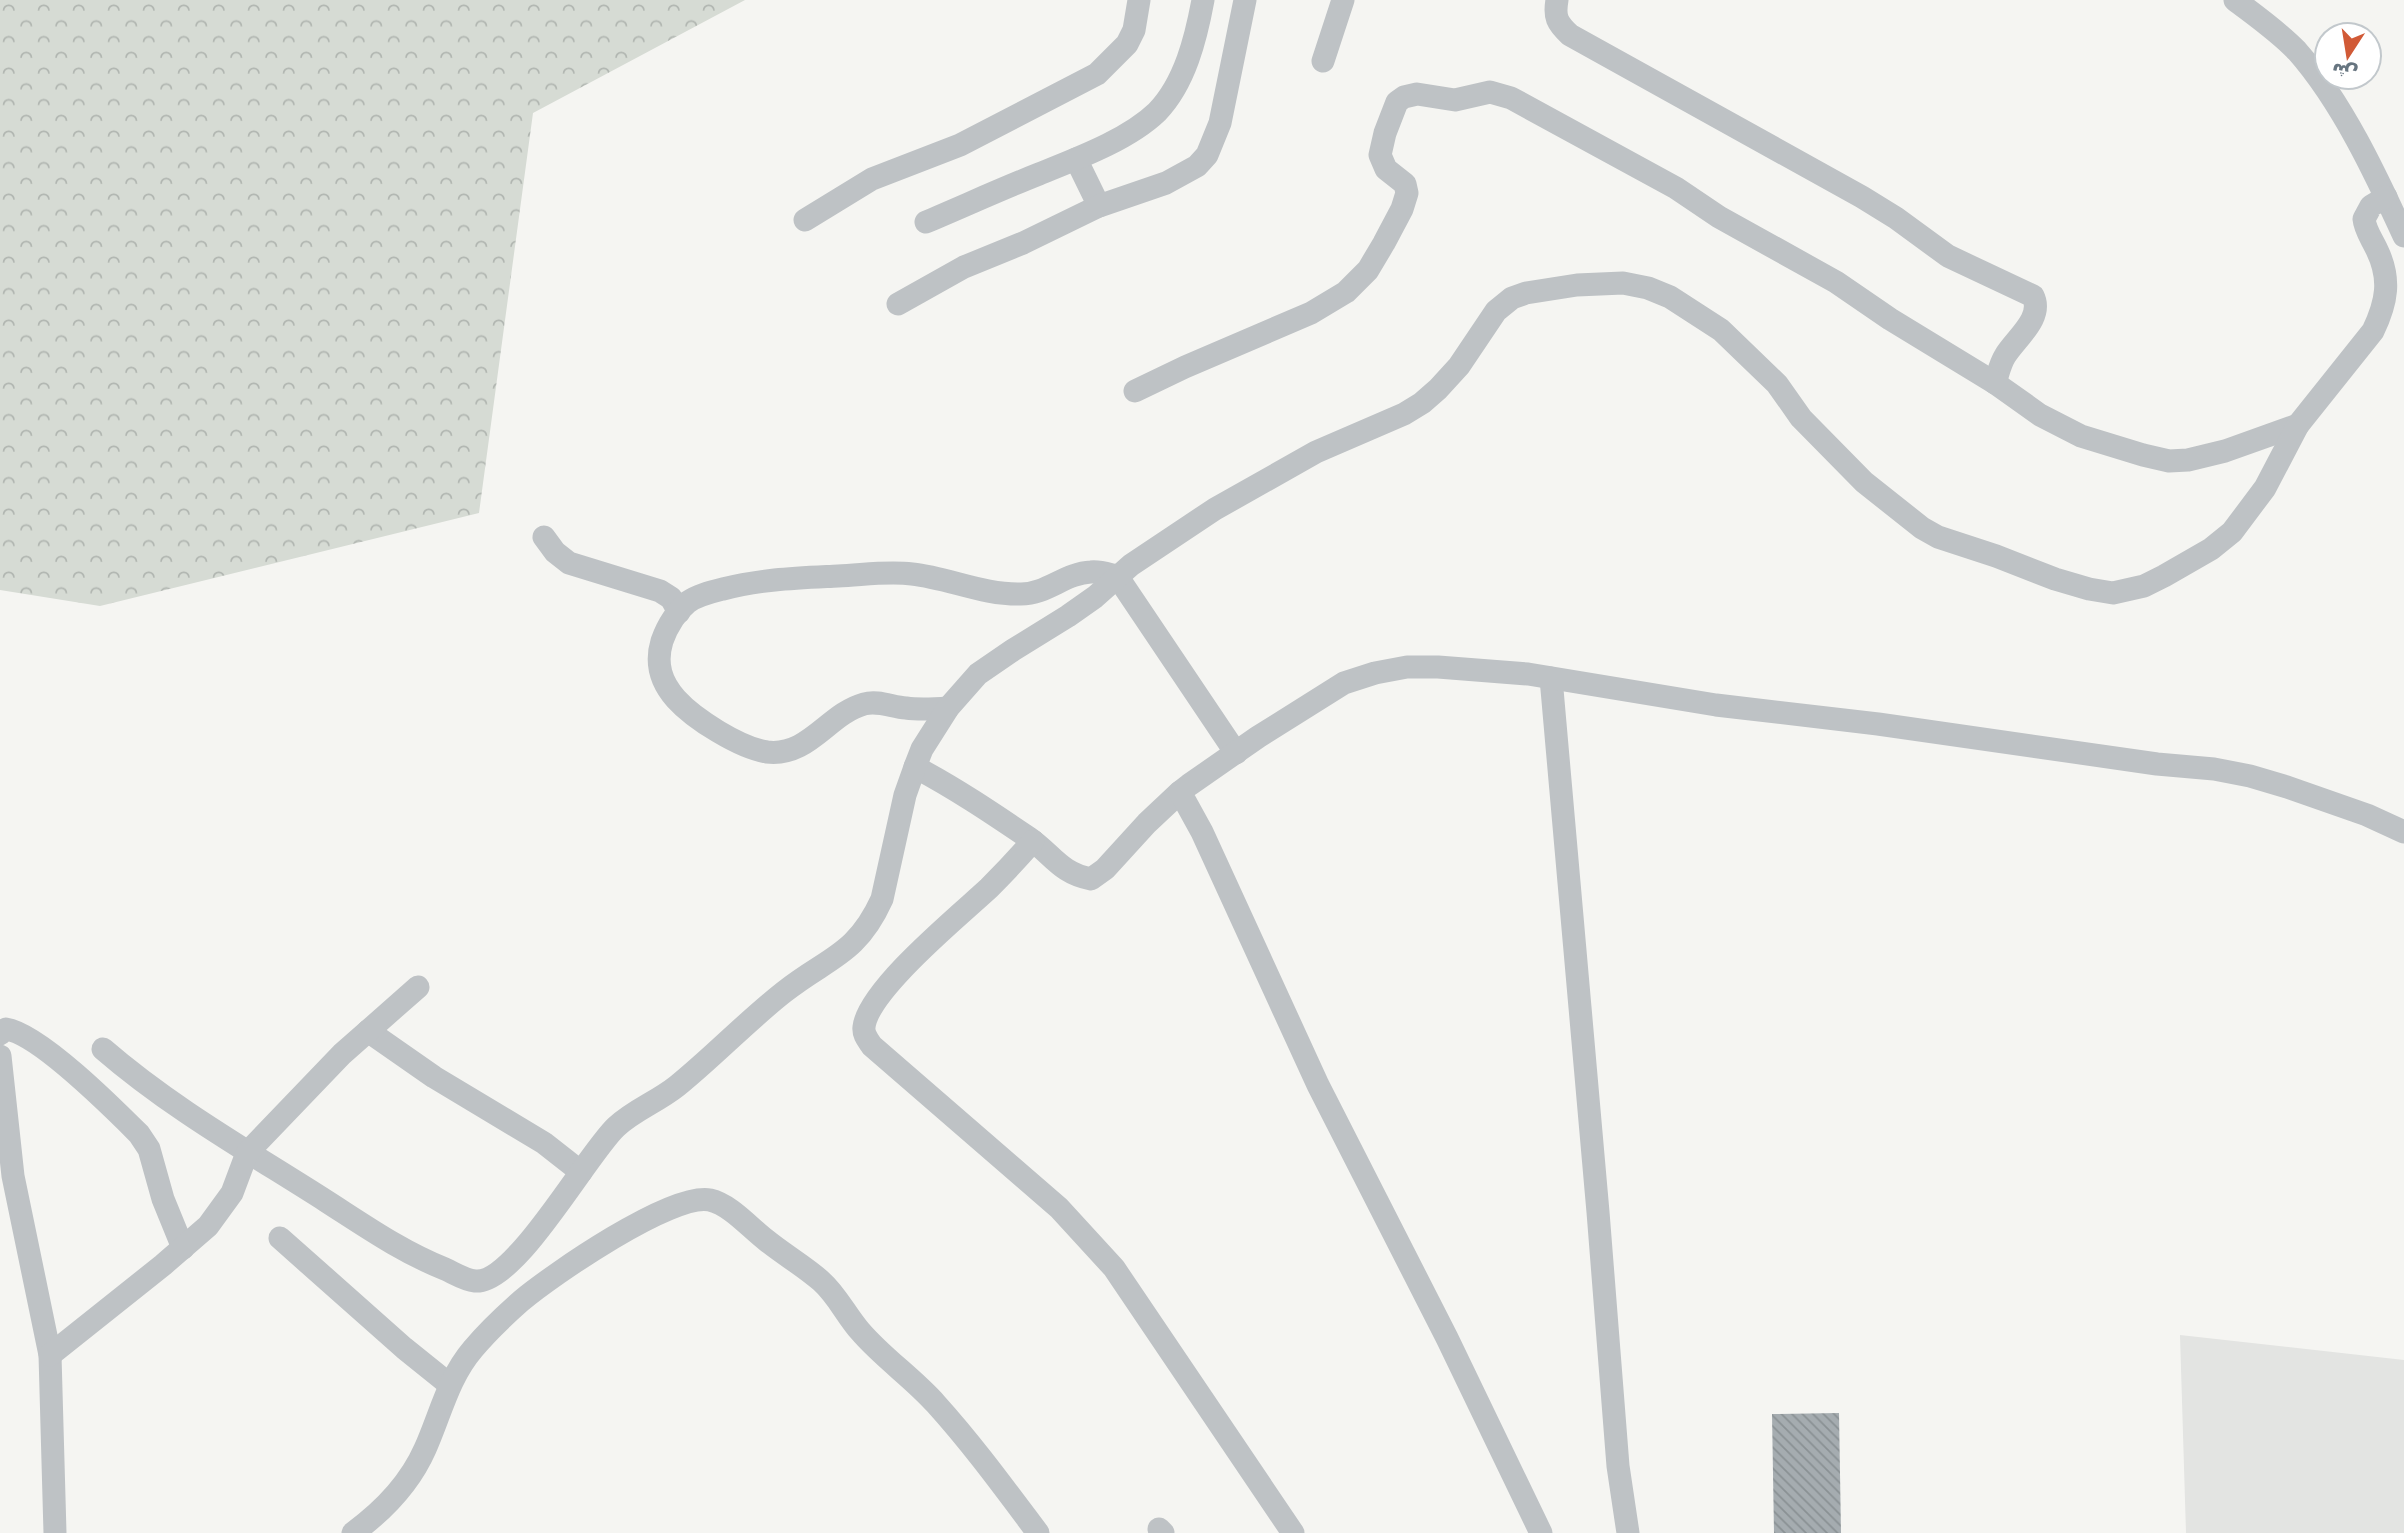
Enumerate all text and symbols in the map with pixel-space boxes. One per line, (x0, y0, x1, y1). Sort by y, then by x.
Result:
north arrow (2313, 21, 2383, 91)
text: ش (2329, 58, 2360, 86)

